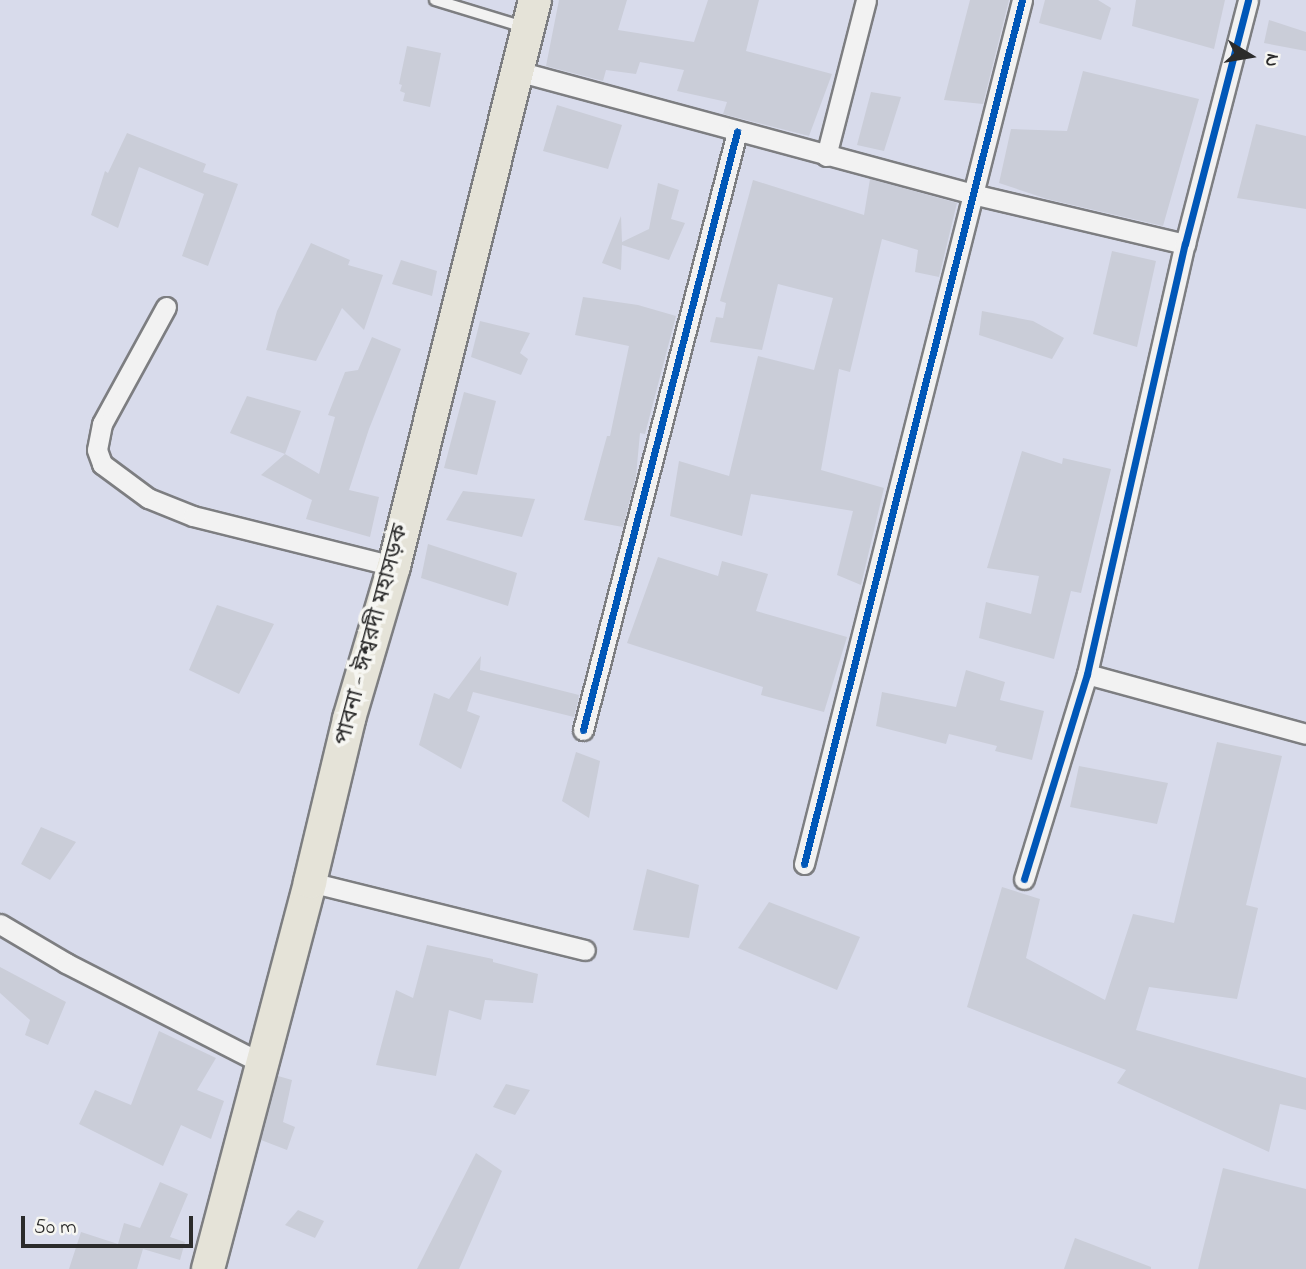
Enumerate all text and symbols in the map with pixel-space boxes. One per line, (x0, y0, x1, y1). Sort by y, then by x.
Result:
north arrow (1215, 21, 1285, 91)
text: N (1257, 51, 1286, 69)
street label: পাবনা - ঈশ্বরদী মহাসড়ক (330, 521, 416, 749)
scale bar (24, 1202, 196, 1246)
text: 50 m (34, 1213, 77, 1243)

